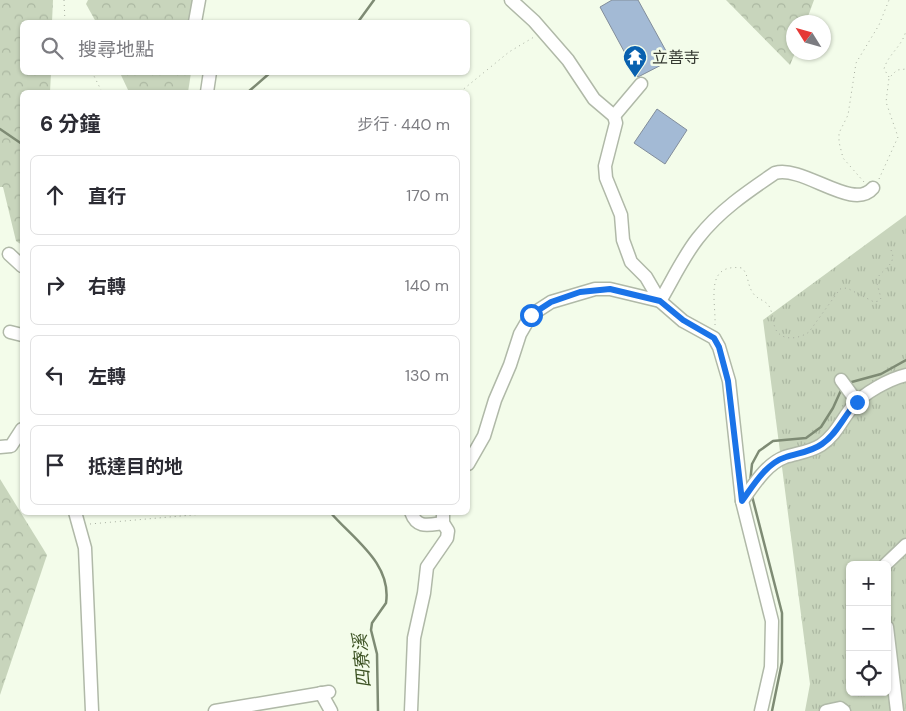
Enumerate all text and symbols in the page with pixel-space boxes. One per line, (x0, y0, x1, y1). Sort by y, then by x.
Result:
north arrow (786, 15, 831, 60)
search box (20, 20, 470, 75)
icon: search (38, 34, 66, 62)
text: 搜尋地點 (78, 37, 154, 62)
temple icon: 立善寺 (622, 44, 648, 78)
place label: 立善寺 (652, 47, 700, 68)
text: 6 分鐘 (40, 110, 100, 138)
text: 步行 · 440 m (357, 114, 450, 135)
icon: ahead (41, 181, 69, 209)
text: 直行 (88, 184, 126, 209)
text: 170 m (406, 185, 449, 206)
icon: right (41, 271, 69, 299)
text: 右轉 (88, 274, 126, 299)
text: 140 m (405, 275, 449, 296)
route start (520, 304, 543, 327)
icon: left (41, 361, 69, 389)
text: 左轉 (88, 364, 126, 389)
text: 130 m (405, 365, 449, 386)
route end (846, 391, 869, 414)
icon: arrive (41, 451, 69, 479)
text: 抵達目的地 (88, 454, 183, 479)
map controls (846, 561, 891, 696)
button: + (846, 561, 891, 606)
button: − (846, 606, 891, 651)
water label: 四寮溪 (347, 630, 376, 689)
button: locate (846, 651, 891, 696)

